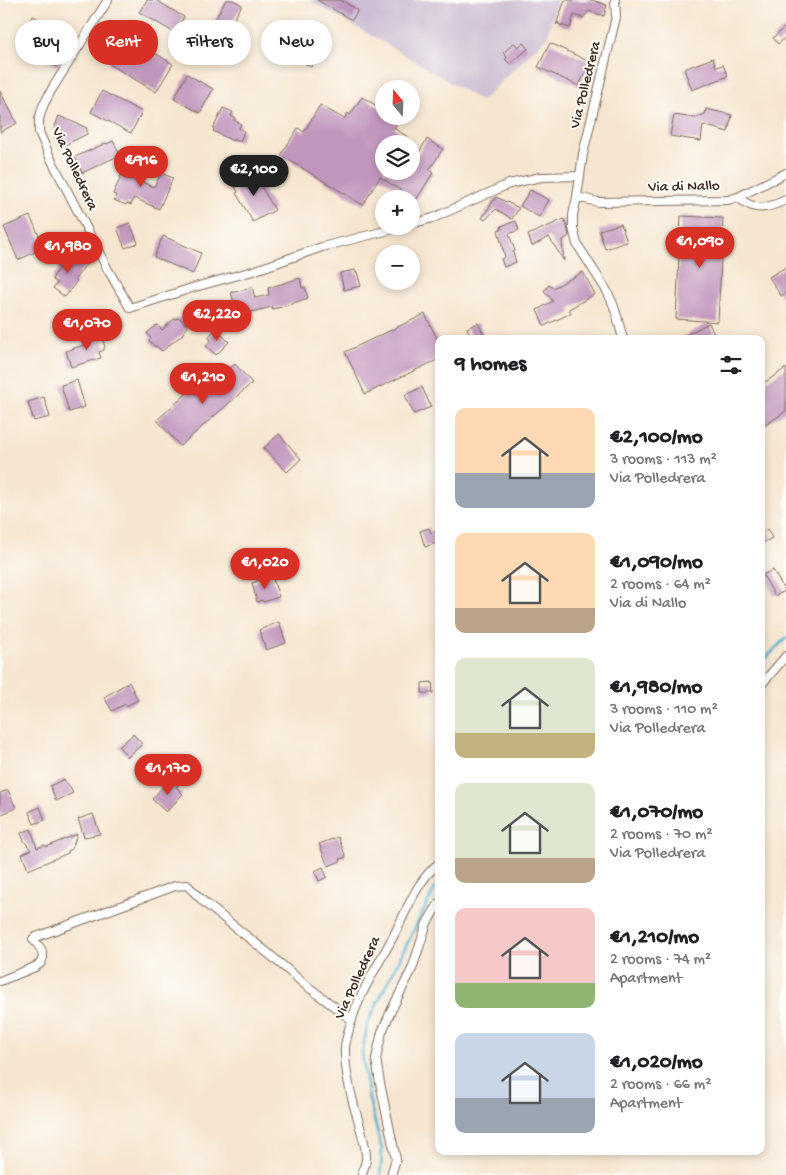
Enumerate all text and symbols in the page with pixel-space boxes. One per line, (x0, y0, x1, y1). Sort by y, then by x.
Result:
chip: Buy (15, 20, 78, 65)
chip: Rent (88, 20, 158, 65)
chip: Filters (168, 20, 251, 65)
chip: New (261, 20, 332, 65)
street label: Via Polledrera (566, 39, 606, 132)
north arrow (375, 80, 420, 125)
map controls (375, 80, 420, 290)
street label: Via Polledrera (47, 124, 101, 214)
button: layers (375, 135, 420, 180)
pin: €916 (111, 146, 171, 188)
text: €916 (125, 152, 157, 171)
pin: €2,100 (213, 154, 295, 197)
text: €2,100 (230, 161, 278, 180)
street label: Via di Nallo (647, 177, 720, 197)
button: + (375, 190, 420, 235)
pin: €1,090 (659, 226, 741, 269)
pin: €1,980 (27, 232, 109, 274)
text: €1,090 (676, 233, 724, 252)
text: €1,980 (45, 238, 91, 257)
button: − (375, 245, 420, 290)
pin: €2,220 (176, 300, 258, 342)
text: €2,220 (193, 306, 241, 325)
pin: €1,070 (46, 308, 128, 351)
text: €1,070 (63, 315, 111, 334)
icon: filters (717, 351, 745, 379)
text: 9 homes (455, 353, 526, 378)
pin: €1,210 (162, 362, 244, 405)
text: €1,210 (181, 369, 225, 388)
text: €2,100/mo (610, 426, 703, 451)
icon: home (495, 428, 555, 488)
text: 3 rooms · 113 m² (610, 451, 717, 470)
text: Via Polledrera (610, 470, 705, 489)
pin: €1,020 (224, 548, 306, 590)
text: €1,090/mo (610, 551, 703, 576)
icon: home (495, 553, 555, 613)
text: €1,020 (241, 554, 289, 573)
text: 2 rooms · 64 m² (610, 576, 711, 595)
text: Via di Nallo (610, 595, 686, 614)
text: €1,980/mo (610, 676, 702, 701)
icon: home (495, 678, 555, 738)
text: 3 rooms · 110 m² (610, 701, 718, 720)
text: Via Polledrera (610, 720, 705, 739)
pin: €1,170 (127, 754, 209, 796)
text: €1,170 (146, 760, 190, 779)
text: €1,070/mo (610, 801, 703, 826)
icon: home (495, 803, 555, 863)
text: 2 rooms · 70 m² (610, 826, 713, 845)
text: Via Polledrera (610, 845, 705, 864)
text: €1,210/mo (610, 926, 699, 951)
icon: home (495, 928, 555, 988)
street label: Via Polledrera (331, 933, 385, 1023)
text: 2 rooms · 74 m² (610, 951, 711, 970)
text: Apartment (610, 970, 682, 989)
text: €1,020/mo (610, 1051, 703, 1076)
icon: home (495, 1053, 555, 1113)
text: 2 rooms · 66 m² (610, 1076, 711, 1095)
text: Apartment (610, 1095, 682, 1114)

